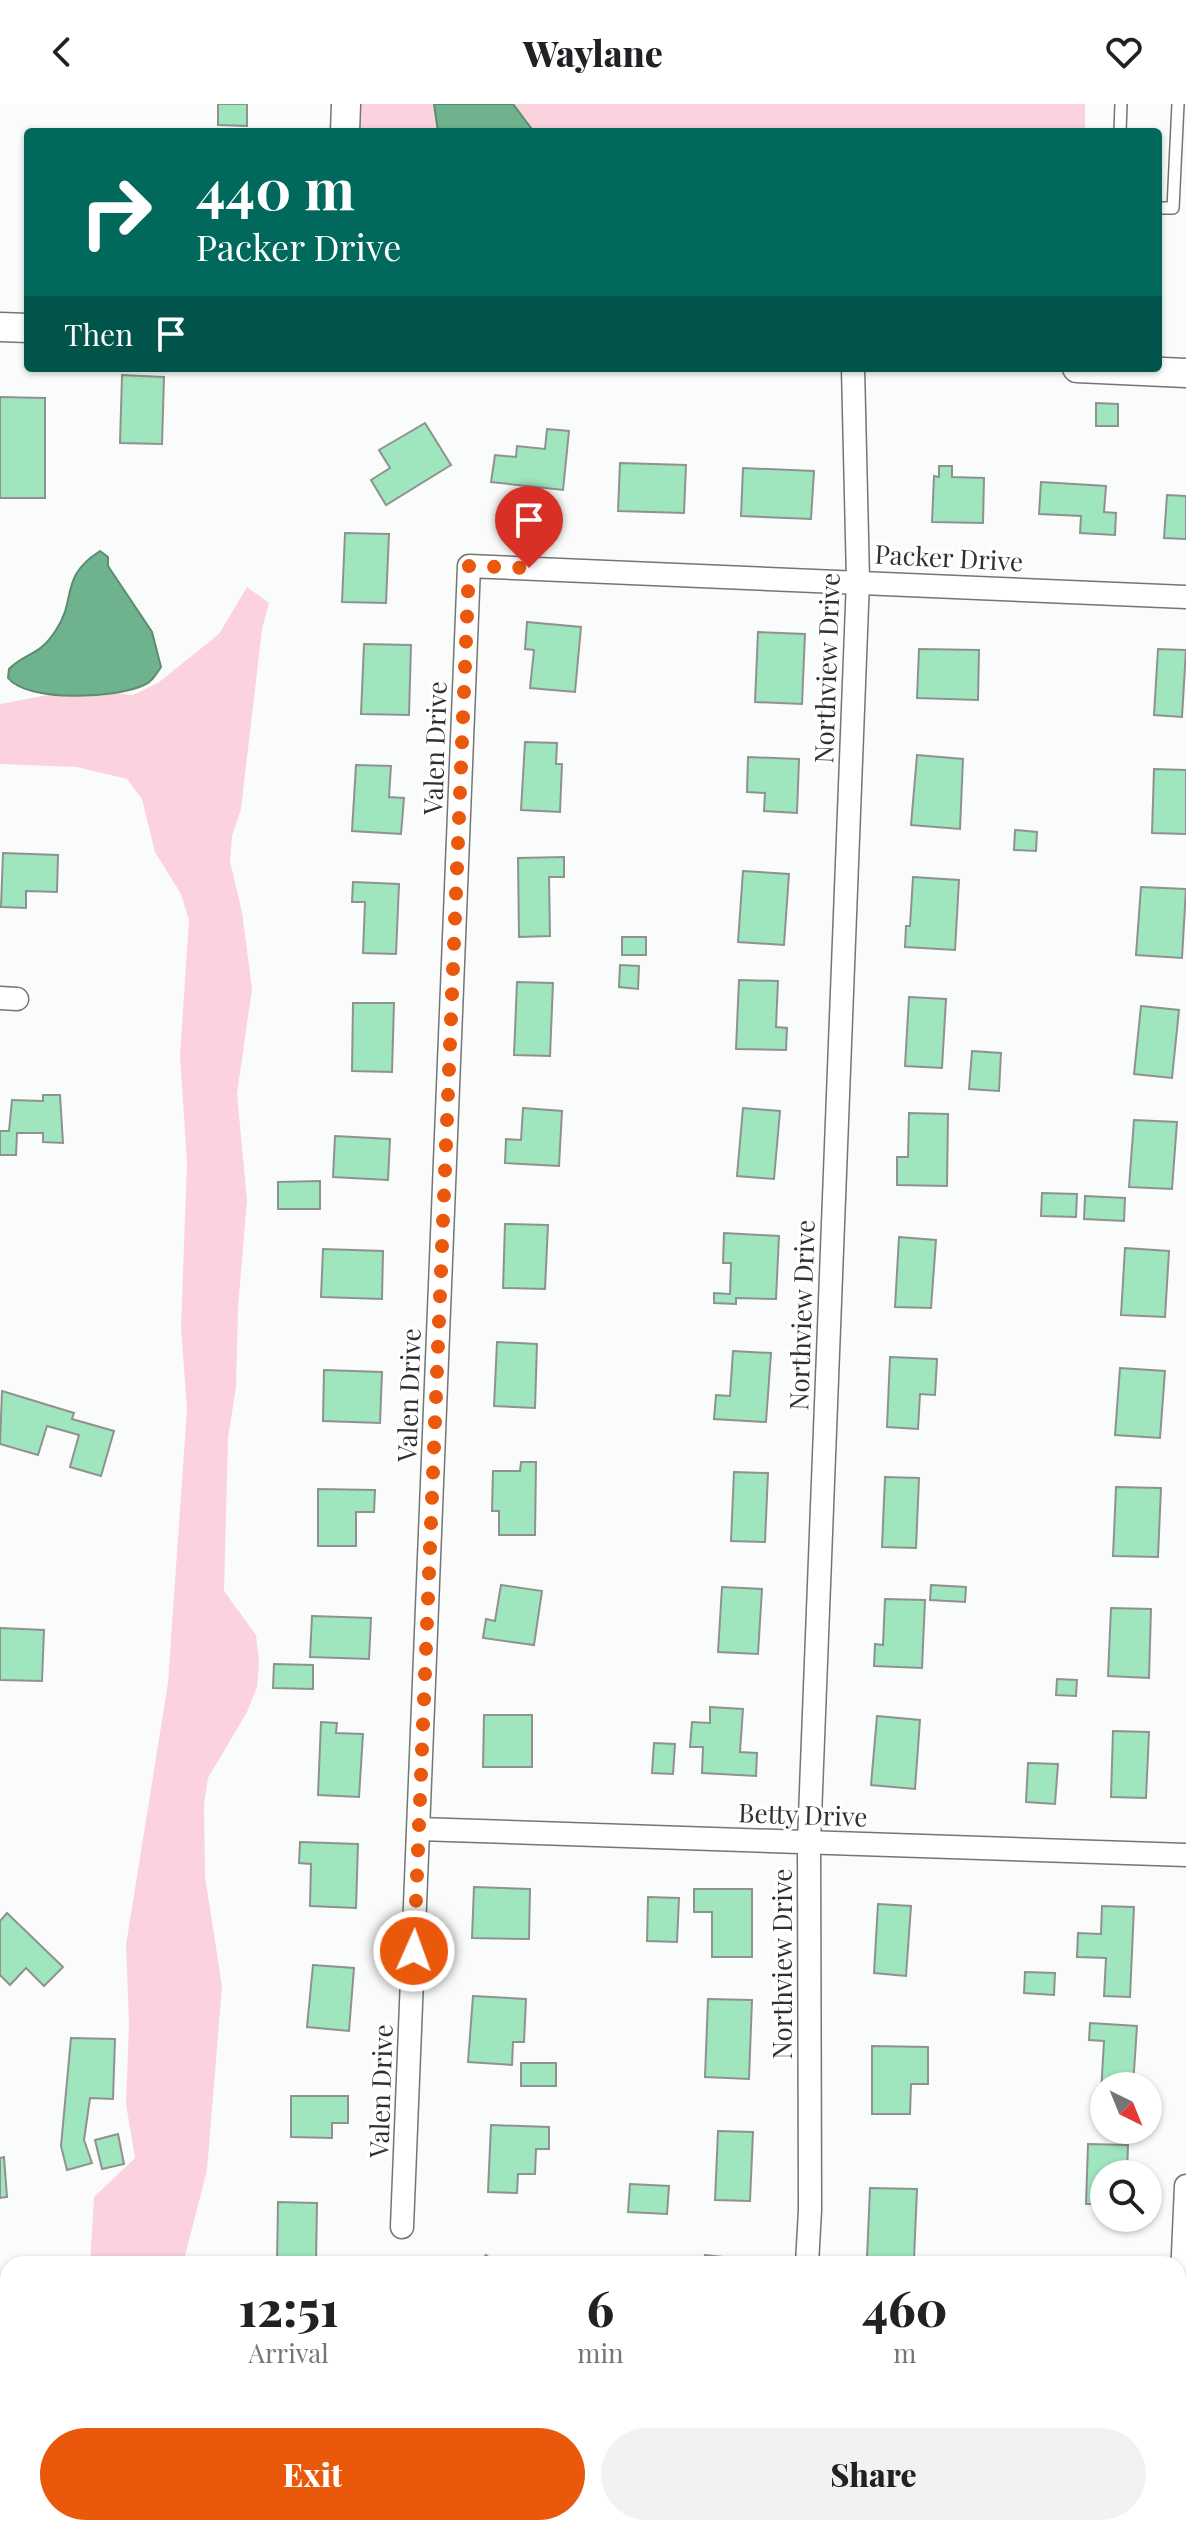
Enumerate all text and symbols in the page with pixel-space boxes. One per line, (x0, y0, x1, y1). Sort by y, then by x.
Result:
text: Waylane (523, 28, 663, 76)
icon: back (40, 30, 84, 74)
icon: heart (1102, 30, 1146, 74)
text: 440 m (196, 150, 355, 225)
icon: right (64, 160, 168, 264)
text: Packer Drive (196, 222, 402, 270)
icon: arrive (149, 312, 193, 356)
text: Then (64, 314, 133, 354)
pin (495, 486, 563, 568)
icon: arrive (507, 498, 551, 542)
street label: Packer Drive (874, 536, 1024, 578)
street label: Northview Drive (805, 572, 847, 764)
street label: Valen Drive (414, 681, 454, 816)
street label: Northview Drive (780, 1219, 822, 1411)
street label: Valen Drive (388, 1328, 428, 1463)
street label: Betty Drive (738, 1794, 868, 1834)
street label: Northview Drive (764, 1869, 799, 2059)
position arrow (372, 1909, 456, 1993)
street label: Valen Drive (360, 2024, 400, 2159)
north arrow (1090, 2072, 1162, 2144)
map controls (1090, 2072, 1162, 2232)
button: search (1090, 2160, 1162, 2232)
text: 12:51 (239, 2275, 339, 2339)
text: 6 (587, 2275, 614, 2339)
text: 460 (862, 2275, 947, 2339)
text: Arrival (249, 2335, 329, 2370)
text: min (577, 2335, 624, 2370)
text: m (893, 2335, 916, 2370)
button: Exit (40, 2428, 585, 2520)
button: Share (601, 2428, 1146, 2520)

